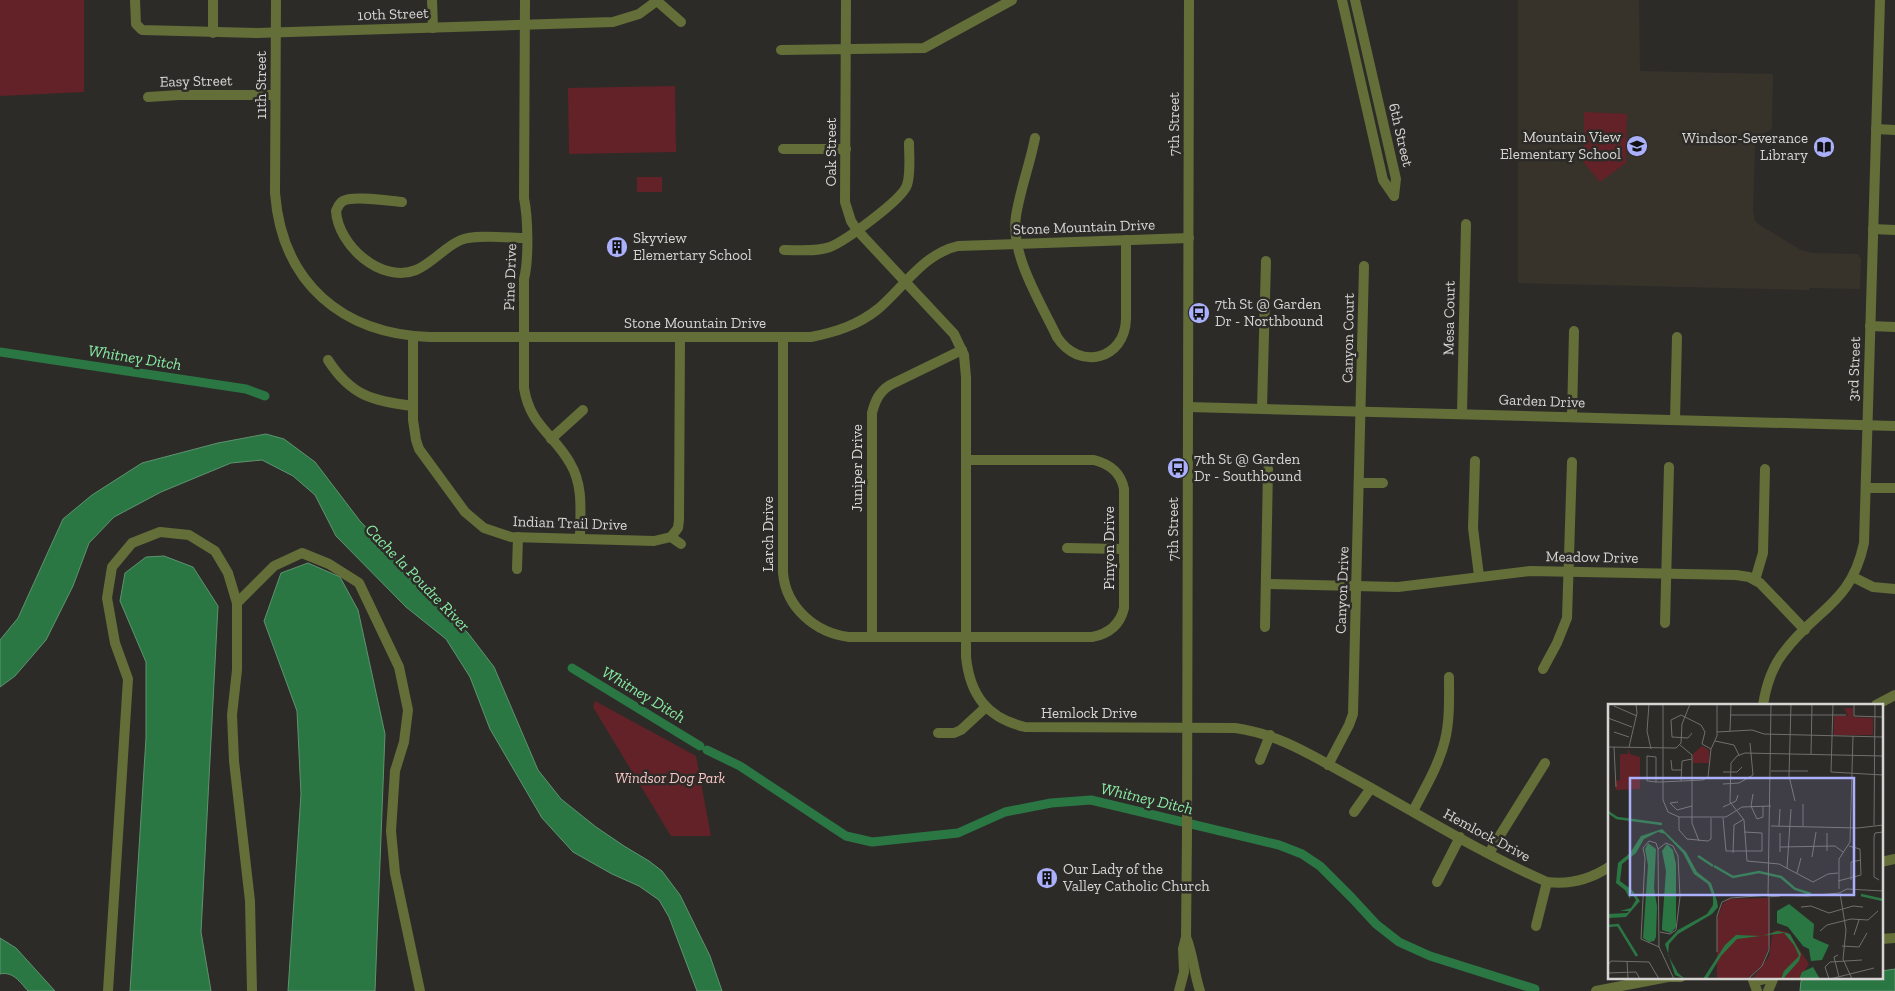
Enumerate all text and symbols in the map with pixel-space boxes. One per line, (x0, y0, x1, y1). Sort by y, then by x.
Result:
street label: 10th Street (357, 4, 429, 24)
street label: 11th Street (252, 50, 270, 119)
street label: Easy Street (159, 71, 233, 91)
street label: 7th Street (1165, 92, 1183, 156)
street label: 6th Street (1385, 101, 1417, 169)
street label: Oak Street (822, 117, 840, 186)
place label: Mountain View Elementary School (1500, 128, 1622, 163)
place label: Windsor-Severance Library (1682, 129, 1808, 164)
school or university icon: Mountain View Elementary School (1625, 134, 1649, 158)
library icon: Windsor-Severance Library (1812, 135, 1836, 159)
street label: Stone Mountain Drive (1013, 216, 1155, 238)
place label: Skyview Elemertary School (633, 229, 752, 264)
building icon: Skyview Elemertary School (605, 235, 629, 259)
street label: Pine Drive (500, 243, 520, 311)
street label: Mesa Court (1439, 280, 1459, 356)
street label: Canyon Court (1338, 292, 1358, 383)
place label: 7th St @ Garden Dr - Northbound (1215, 295, 1324, 330)
bus stop icon: 7th St @ Garden Dr - Northbound (1187, 301, 1211, 325)
street label: Stone Mountain Drive (624, 314, 766, 332)
street label: 3rd Street (1844, 336, 1864, 402)
water label: Whitney Ditch (87, 341, 183, 374)
street label: Garden Drive (1498, 390, 1586, 412)
street label: Juniper Drive (848, 424, 866, 512)
place label: 7th St @ Garden Dr - Southbound (1194, 450, 1302, 485)
bus stop icon: 7th St @ Garden Dr - Southbound (1166, 456, 1190, 480)
street label: Larch Drive (759, 496, 777, 572)
street label: 7th Street (1164, 497, 1182, 561)
street label: Pinyon Drive (1100, 506, 1118, 590)
street label: Indian Trail Drive (513, 512, 627, 534)
water label: Cache la Poudre River (362, 520, 474, 635)
street label: Canyon Drive (1331, 546, 1353, 634)
street label: Meadow Drive (1545, 547, 1639, 567)
water label: Whitney Ditch (598, 662, 689, 727)
street label: Hemlock Drive (1041, 704, 1137, 722)
inset map (1608, 704, 1882, 978)
park label: Windsor Dog Park (615, 769, 726, 787)
water label: Whitney Ditch (1099, 779, 1195, 818)
street label: Hemlock Drive (1440, 804, 1534, 866)
place label: Our Lady of the Valley Catholic Church (1062, 860, 1210, 895)
building icon: Our Lady of the Valley Catholic Church (1035, 866, 1059, 890)

